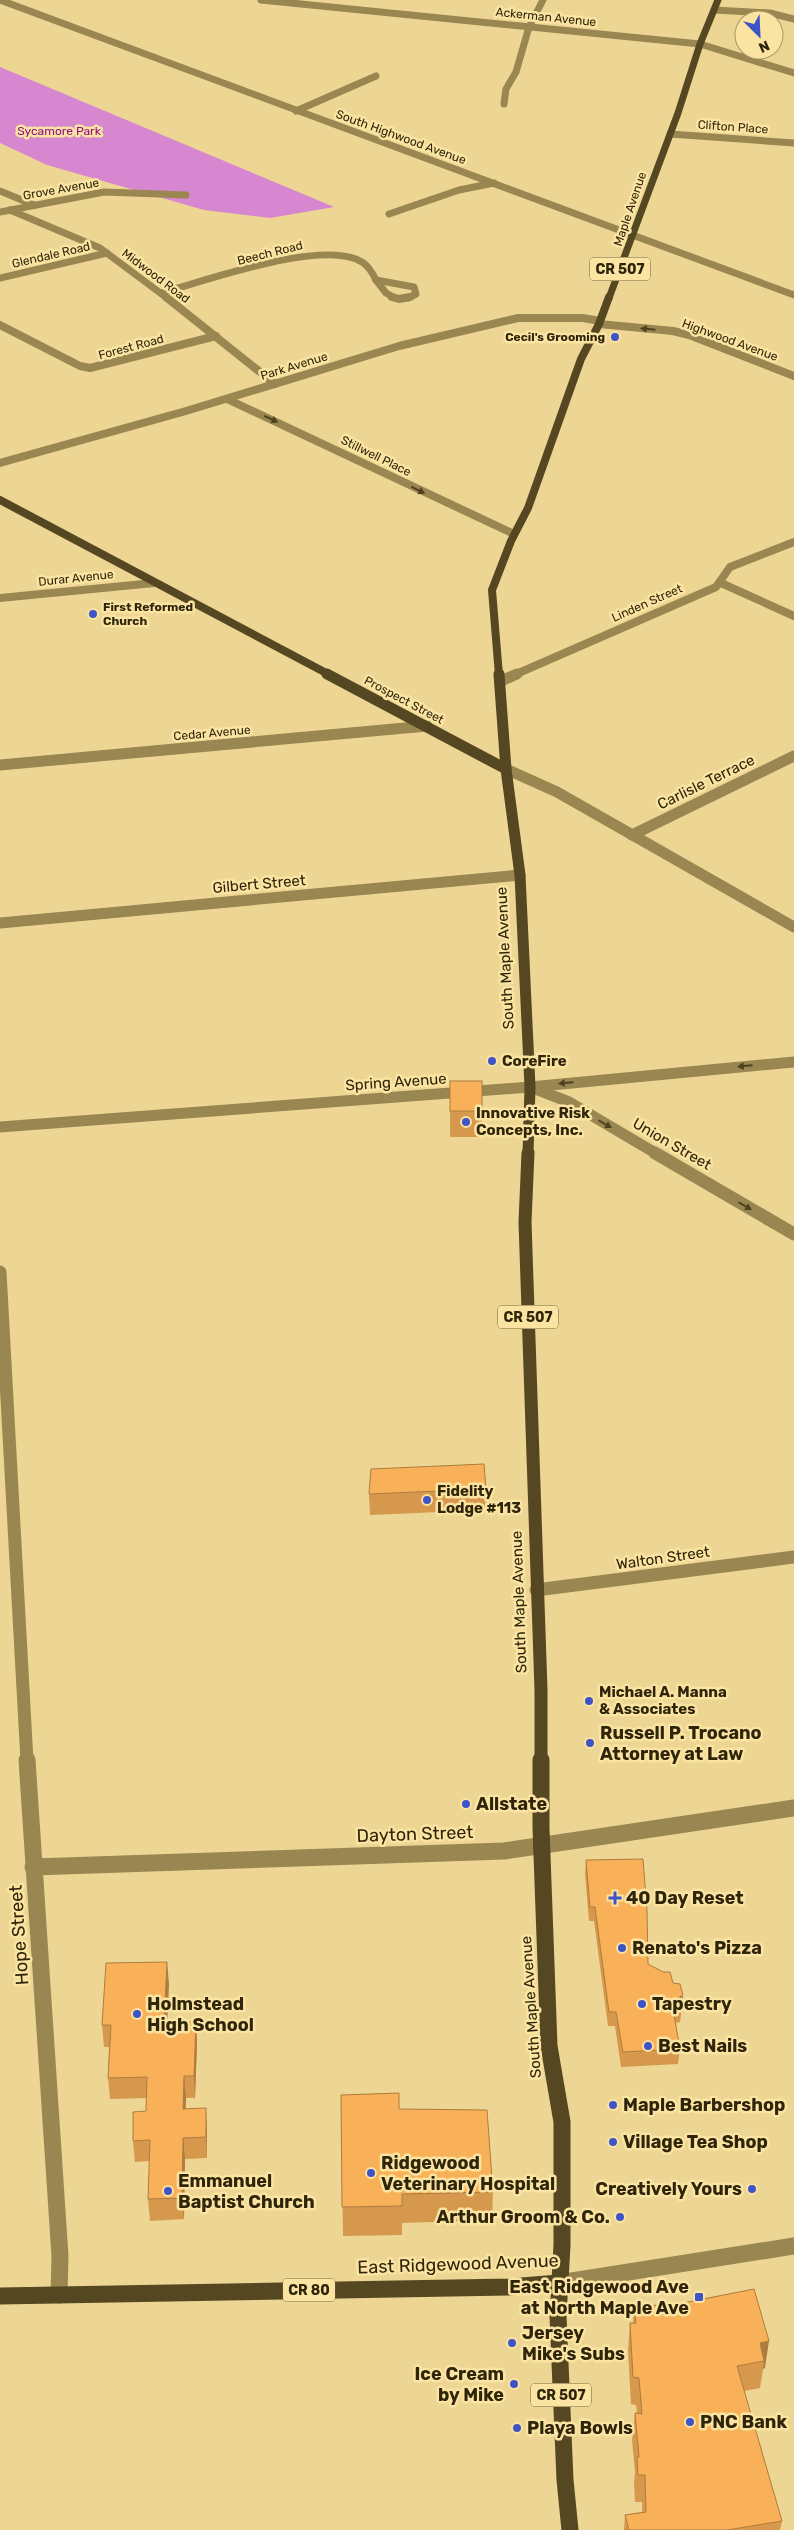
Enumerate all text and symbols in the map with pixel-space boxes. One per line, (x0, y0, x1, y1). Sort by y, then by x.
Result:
street label: Ackerman Avenue (495, 5, 597, 29)
north arrow (734, 10, 784, 60)
text: N (756, 37, 772, 56)
street label: South Highwood Avenue (334, 107, 468, 167)
street label: Clifton Place (697, 118, 769, 136)
park label: Sycamore Park (17, 124, 102, 138)
street label: Maple Avenue (611, 170, 649, 248)
street label: Grove Avenue (22, 175, 100, 203)
street label: Beech Road (236, 238, 304, 268)
street label: Glendale Road (11, 239, 91, 271)
street label: Midwood Road (119, 246, 193, 306)
road number: CR 507 (590, 258, 650, 280)
street label: Highwood Avenue (680, 316, 780, 364)
one-way arrow (640, 325, 656, 333)
place label: Cecil's Grooming (505, 330, 605, 344)
marker: Cecil's Grooming (609, 331, 621, 343)
street label: Forest Road (97, 332, 165, 362)
street label: Park Avenue (259, 349, 330, 383)
one-way arrow (264, 415, 278, 423)
street label: Stillwell Place (339, 433, 414, 479)
one-way arrow (410, 486, 425, 494)
street label: Durar Avenue (38, 567, 115, 589)
street label: Linden Street (610, 581, 685, 625)
place label: First Reformed Church (103, 600, 193, 628)
marker: First Reformed Church (87, 608, 99, 620)
street label: Prospect Street (362, 673, 446, 727)
street label: Cedar Avenue (173, 723, 251, 743)
street label: Carlisle Terrace (654, 751, 758, 813)
street label: Gilbert Street (212, 871, 306, 897)
street label: South Maple Avenue (492, 886, 518, 1030)
place label: CoreFire (502, 1052, 567, 1070)
marker: CoreFire (486, 1055, 498, 1067)
one-way arrow (737, 1062, 753, 1070)
street label: Spring Avenue (345, 1069, 447, 1095)
one-way arrow (558, 1079, 574, 1087)
place label: Innovative Risk Concepts, Inc. (476, 1104, 590, 1139)
street label: Union Street (629, 1114, 715, 1174)
marker: Innovative Risk Concepts, Inc. (460, 1116, 472, 1128)
one-way arrow (599, 1119, 612, 1128)
one-way arrow (739, 1201, 752, 1210)
road number: CR 507 (498, 1305, 558, 1328)
place label: Fidelity Lodge #113 (437, 1482, 521, 1517)
marker: Fidelity Lodge #113 (421, 1494, 433, 1506)
street label: South Maple Avenue (508, 1530, 530, 1674)
street label: Walton Street (615, 1543, 711, 1573)
place label: Michael A. Manna & Associates (599, 1683, 727, 1718)
marker: Michael A. Manna & Associates (583, 1695, 595, 1707)
place label: Russell P. Trocano Attorney at Law (600, 1722, 762, 1765)
marker: Russell P. Trocano Attorney at Law (584, 1737, 596, 1749)
place label: Allstate (476, 1793, 547, 1815)
marker: Allstate (460, 1798, 472, 1810)
street label: Dayton Street (356, 1821, 474, 1847)
street label: Hope Street (5, 1884, 33, 1986)
place label: 40 Day Reset (626, 1887, 744, 1909)
marker: 40 Day Reset (608, 1891, 622, 1905)
street label: South Maple Avenue (517, 1935, 545, 2079)
place label: Renato's Pizza (632, 1937, 762, 1959)
marker: Renato's Pizza (616, 1942, 628, 1954)
place label: Holmstead High School (147, 1993, 254, 2036)
place label: Tapestry (652, 1993, 732, 2015)
marker: Tapestry (636, 1998, 648, 2010)
marker: Holmstead High School (131, 2008, 143, 2020)
place label: Best Nails (658, 2035, 747, 2057)
marker: Best Nails (642, 2040, 654, 2052)
place label: Maple Barbershop (623, 2094, 785, 2116)
marker: Maple Barbershop (607, 2099, 619, 2111)
place label: Village Tea Shop (623, 2131, 768, 2153)
marker: Village Tea Shop (607, 2136, 619, 2148)
place label: Ridgewood Veterinary Hospital (381, 2152, 555, 2195)
marker: Ridgewood Veterinary Hospital (365, 2167, 377, 2179)
place label: Emmanuel Baptist Church (178, 2170, 315, 2213)
place label: Creatively Yours (595, 2178, 742, 2200)
marker: Creatively Yours (746, 2183, 758, 2195)
marker: Emmanuel Baptist Church (162, 2185, 174, 2197)
place label: Arthur Groom & Co. (436, 2206, 610, 2228)
marker: Arthur Groom & Co. (614, 2211, 626, 2223)
street label: East Ridgewood Avenue (357, 2249, 559, 2279)
place label: East Ridgewood Ave at North Maple Ave (509, 2276, 689, 2319)
road number: CR 80 (283, 2278, 335, 2302)
marker: East Ridgewood Ave at North Maple Ave (693, 2291, 705, 2303)
place label: Jersey Mike's Subs (522, 2322, 625, 2365)
marker: Jersey Mike's Subs (506, 2337, 518, 2349)
place label: Ice Cream by Mike (414, 2363, 504, 2406)
marker: Ice Cream by Mike (508, 2378, 520, 2390)
road number: CR 507 (531, 2384, 591, 2406)
place label: PNC Bank (700, 2411, 787, 2433)
marker: PNC Bank (684, 2416, 696, 2428)
place label: Playa Bowls (527, 2417, 633, 2439)
marker: Playa Bowls (511, 2422, 523, 2434)

